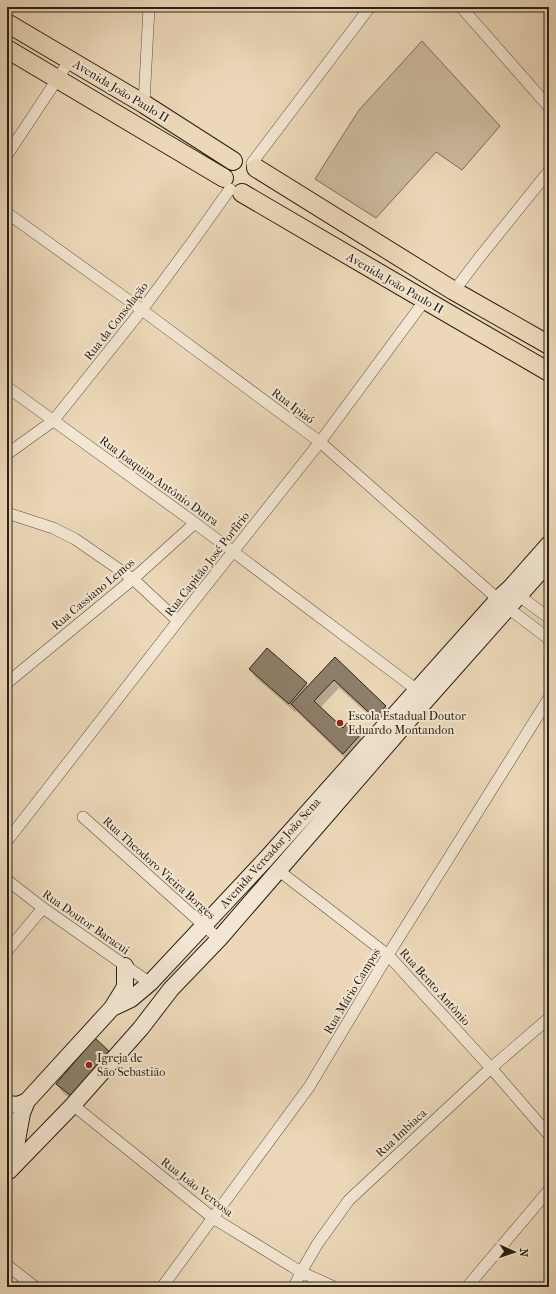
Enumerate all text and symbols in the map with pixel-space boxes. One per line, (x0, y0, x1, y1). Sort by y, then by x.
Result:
street label: Avenida João Paulo II (70, 56, 172, 125)
street label: Avenida João Paulo II (343, 249, 446, 317)
street label: Rua da Consolação (81, 279, 152, 363)
street label: Rua Ipiaó (269, 385, 317, 427)
street label: Rua Joaquim Antônio Dutra (97, 433, 221, 529)
street label: Rua Capitão José Porfírio (162, 509, 252, 619)
street label: Rua Cassiano Lemos (49, 555, 138, 633)
place label: Escola Estadual Doutor Eduardo Montandon (348, 709, 467, 737)
marker: Escola Estadual Doutor Eduardo Montandon (335, 718, 345, 728)
street label: Avenida Vereador João Sena (216, 795, 323, 912)
street label: Rua Theodoro Vieira Borges (100, 814, 218, 923)
street label: Rua Doutor Baracui (40, 887, 133, 958)
street label: Rua Mário Campos (321, 945, 383, 1037)
street label: Rua Bento Antônio (397, 946, 473, 1028)
place label: Igreja de São Sebastião (97, 1051, 165, 1079)
marker: Igreja de São Sebastião (84, 1060, 94, 1070)
street label: Rua Imbiaca (373, 1106, 430, 1160)
street label: Rua João Vercosa (158, 1155, 236, 1220)
north arrow (494, 1232, 534, 1272)
text: N (517, 1248, 530, 1258)

